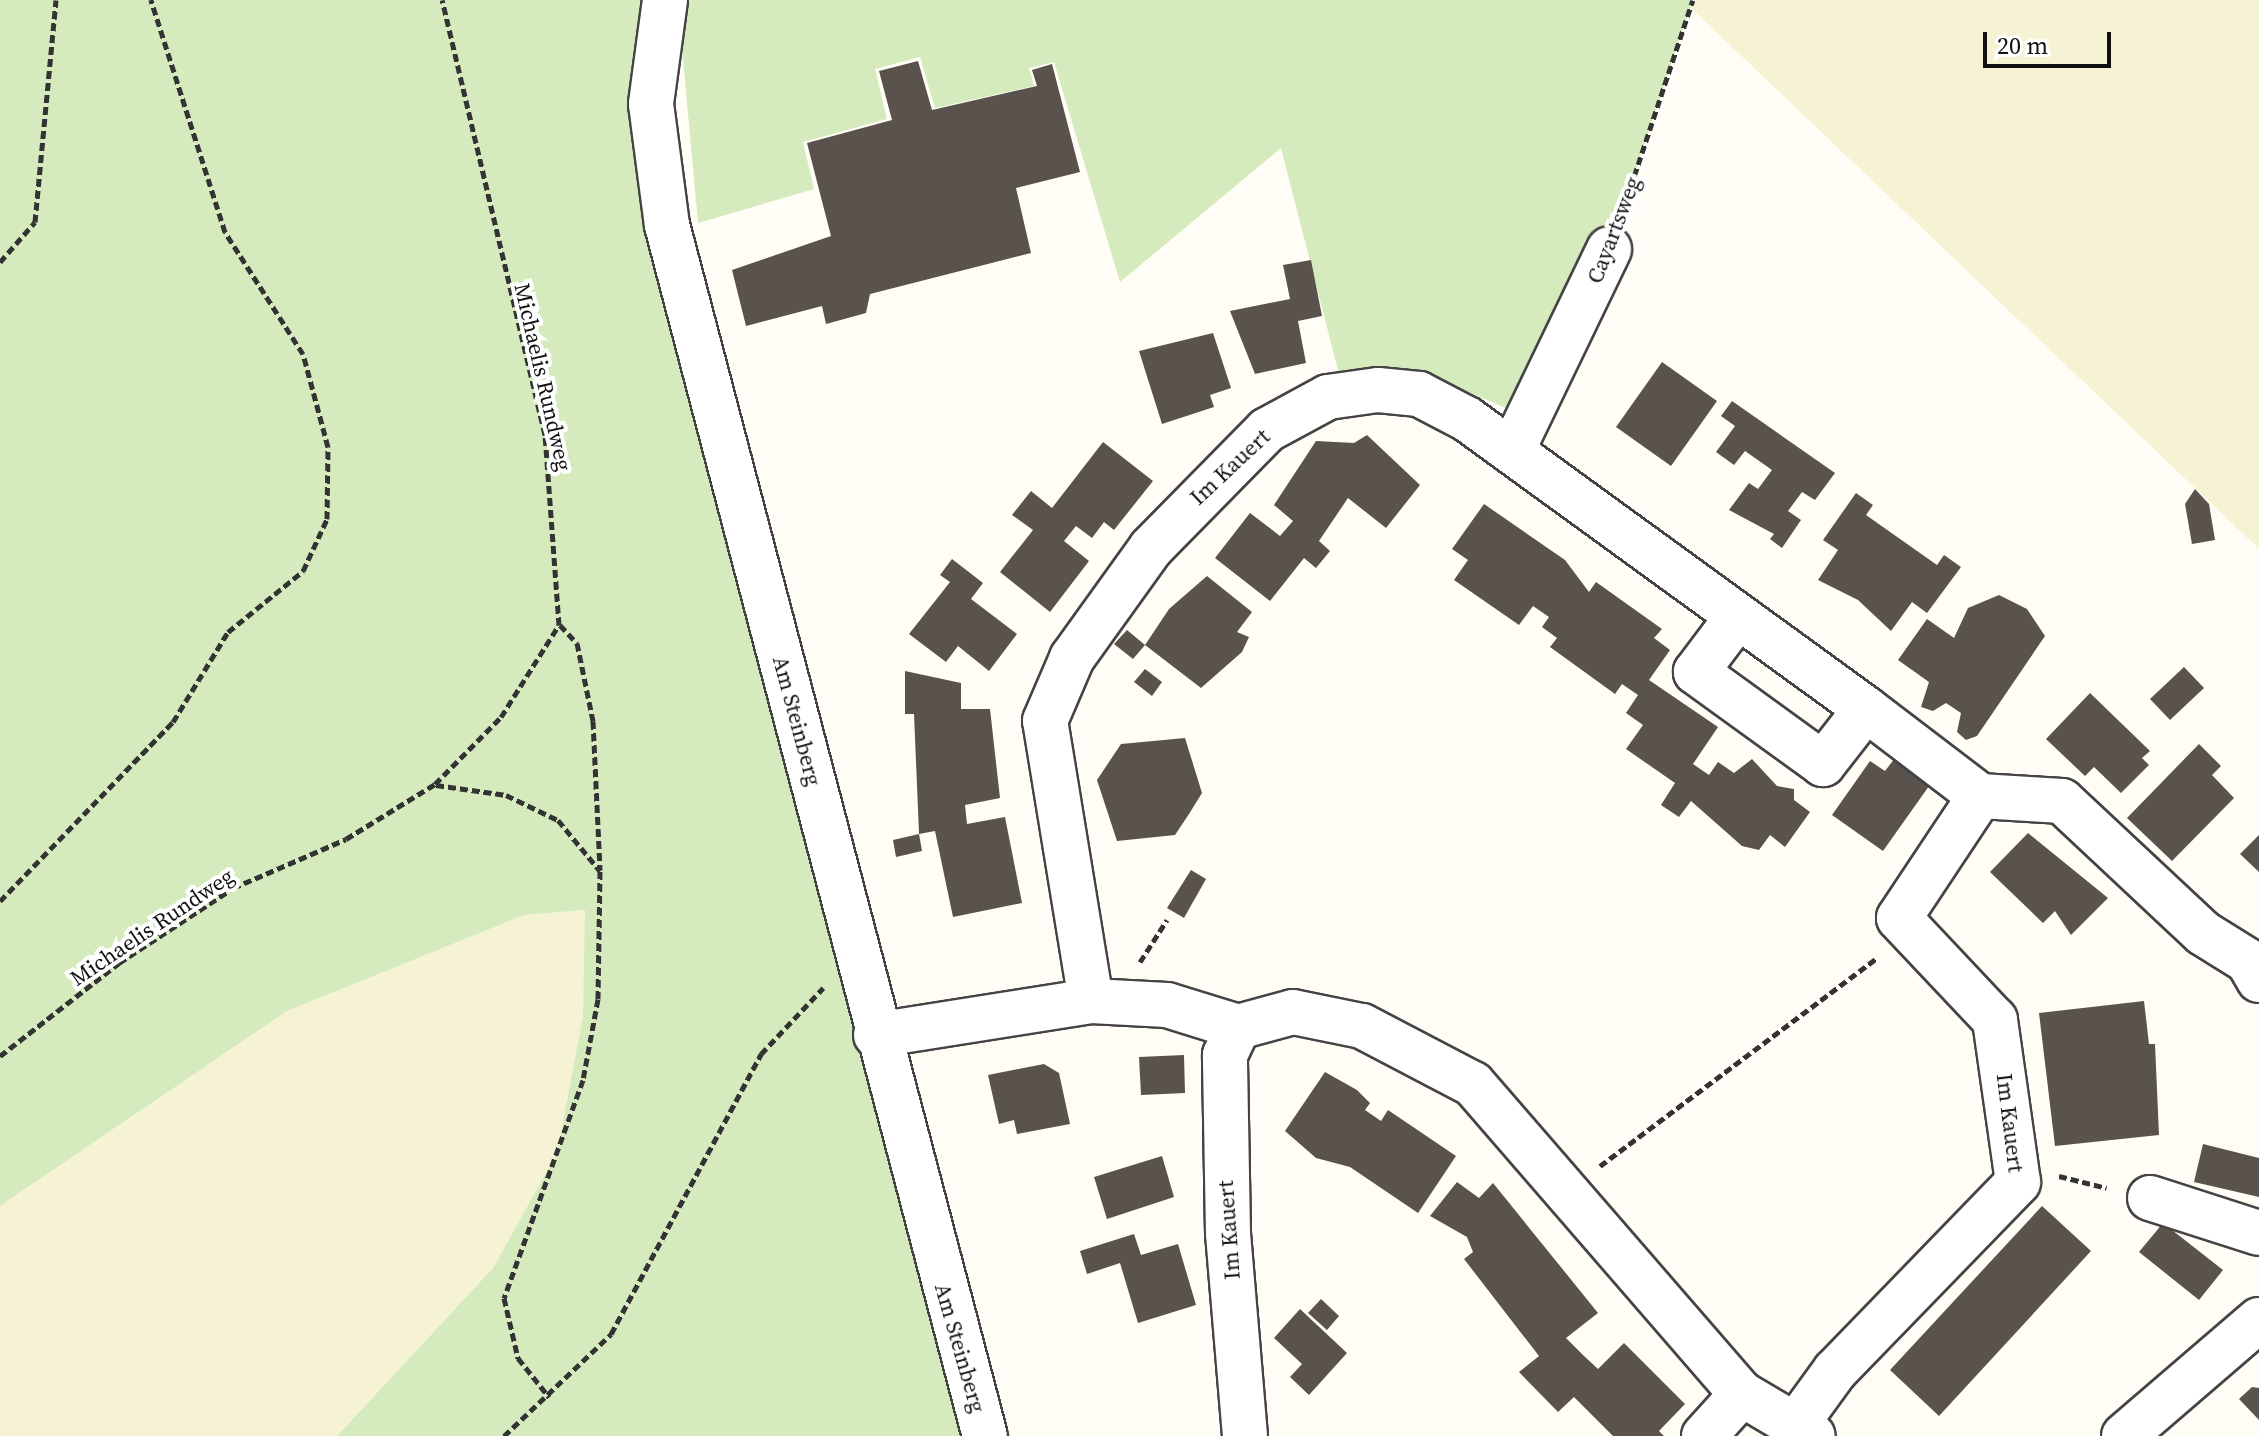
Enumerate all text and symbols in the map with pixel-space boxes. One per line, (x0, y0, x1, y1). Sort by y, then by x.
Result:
scale bar (1987, 16, 2115, 66)
text: 20 m (1997, 29, 2048, 62)
street label: Cayartsweg (1582, 173, 1646, 287)
street label: Michaelis Rundweg (509, 281, 577, 473)
street label: Im Kauert (1185, 423, 1275, 511)
street label: Am Steinberg (767, 653, 827, 789)
street label: Michaelis Rundweg (65, 862, 239, 992)
street label: Im Kauert (1991, 1072, 2029, 1174)
street label: Im Kauert (1212, 1179, 1246, 1281)
street label: Am Steinberg (929, 1280, 991, 1416)

